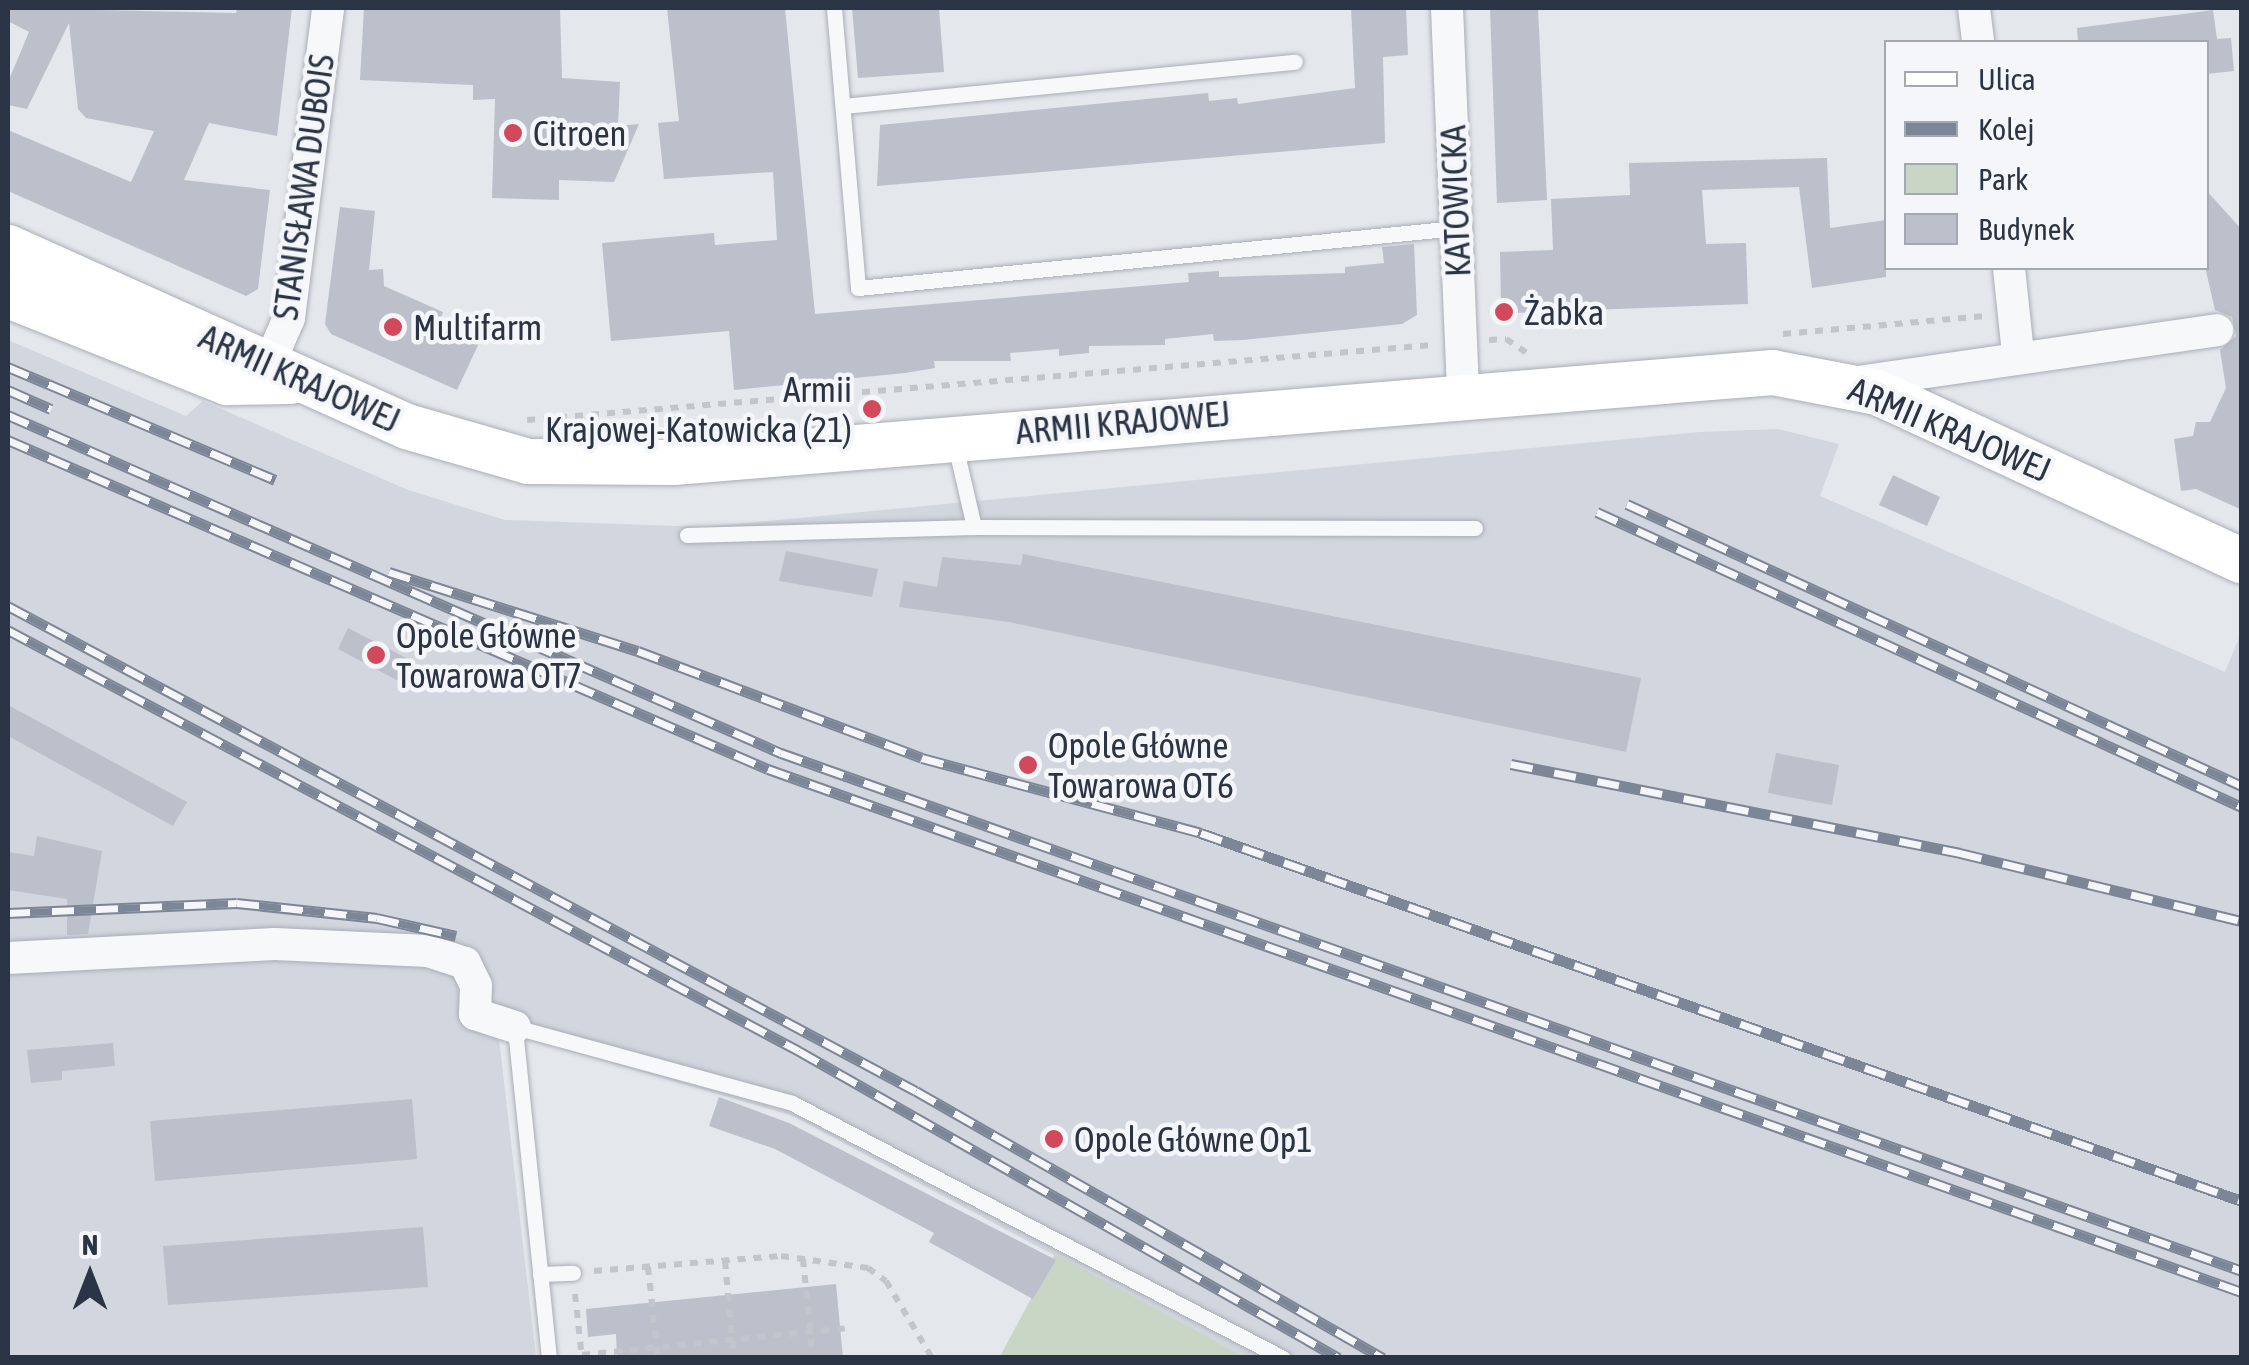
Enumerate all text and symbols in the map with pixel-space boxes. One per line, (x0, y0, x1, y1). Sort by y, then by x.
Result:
legend (1884, 40, 2209, 270)
street label: STANISŁAWA DUBOIS (264, 52, 342, 322)
text: Ulica (1978, 62, 2036, 96)
place label: Citroen (533, 112, 627, 154)
text: Kolej (1978, 112, 2034, 146)
marker: Citroen (502, 122, 524, 144)
street label: KATOWICKA (1431, 124, 1479, 278)
text: Park (1978, 162, 2028, 196)
text: Budynek (1978, 212, 2075, 246)
place label: Żabka (1524, 291, 1604, 333)
marker: Żabka (1493, 301, 1515, 323)
place label: Multifarm (413, 306, 542, 348)
street label: ARMII KRAJOWEJ (193, 315, 407, 441)
marker: Multifarm (382, 316, 404, 338)
place label: Armii Krajowej-Katowicka (21) (545, 368, 852, 450)
street label: ARMII KRAJOWEJ (1843, 368, 2057, 490)
street label: ARMII KRAJOWEJ (1014, 392, 1232, 452)
marker: Armii Krajowej-Katowicka (21) (861, 398, 883, 420)
place label: Opole Główne Towarowa OT7 (396, 614, 582, 696)
marker: Opole Główne Towarowa OT7 (365, 644, 387, 666)
place label: Opole Główne Towarowa OT6 (1048, 724, 1234, 806)
marker: Opole Główne Towarowa OT6 (1017, 754, 1039, 776)
place label: Opole Główne Op1 (1074, 1118, 1313, 1160)
marker: Opole Główne Op1 (1043, 1128, 1065, 1150)
north arrow (40, 1225, 140, 1325)
text: N (82, 1229, 98, 1261)

